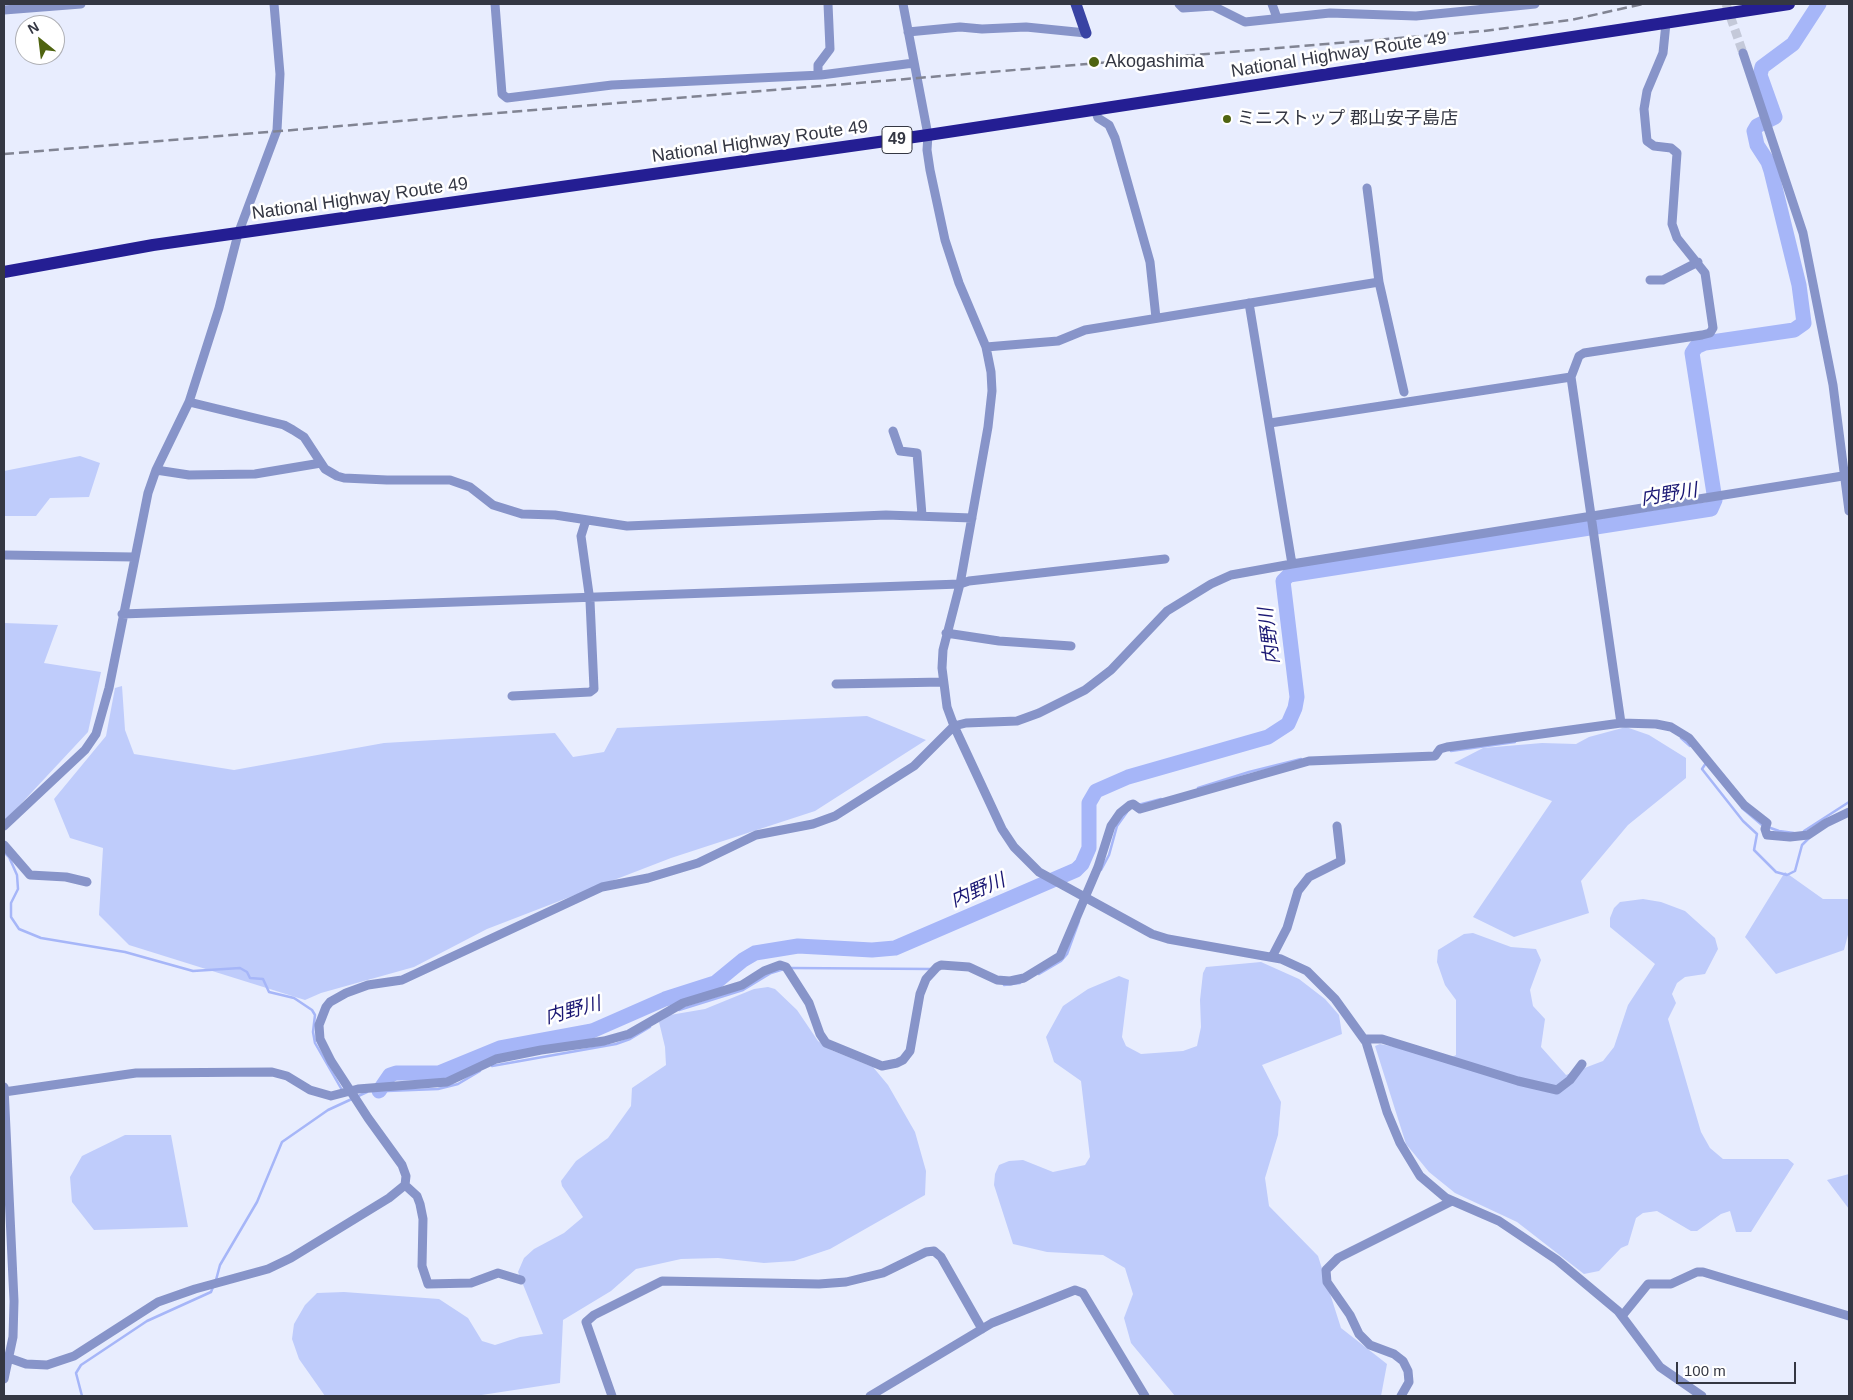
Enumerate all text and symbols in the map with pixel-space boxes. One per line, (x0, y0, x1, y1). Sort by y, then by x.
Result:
north arrow (15, 15, 65, 65)
text: N (25, 18, 42, 37)
street label: National Highway Route 49 (1230, 27, 1448, 83)
place label: Akogashima (1105, 51, 1204, 73)
marker: Akogashima (1087, 55, 1101, 69)
place label: ミニストップ 郡山安子島店 (1237, 108, 1458, 130)
marker: ミニストップ 郡山安子島店 (1221, 113, 1233, 125)
street label: National Highway Route 49 (650, 116, 870, 168)
road number: 49 (882, 126, 912, 154)
street label: National Highway Route 49 (250, 173, 470, 225)
water label: 内野川 (1639, 479, 1699, 511)
water label: 内野川 (1255, 606, 1285, 666)
water label: 内野川 (947, 869, 1009, 913)
water label: 内野川 (543, 993, 603, 1029)
scale bar (1678, 1352, 1798, 1384)
text: 100 m (1684, 1362, 1726, 1379)

